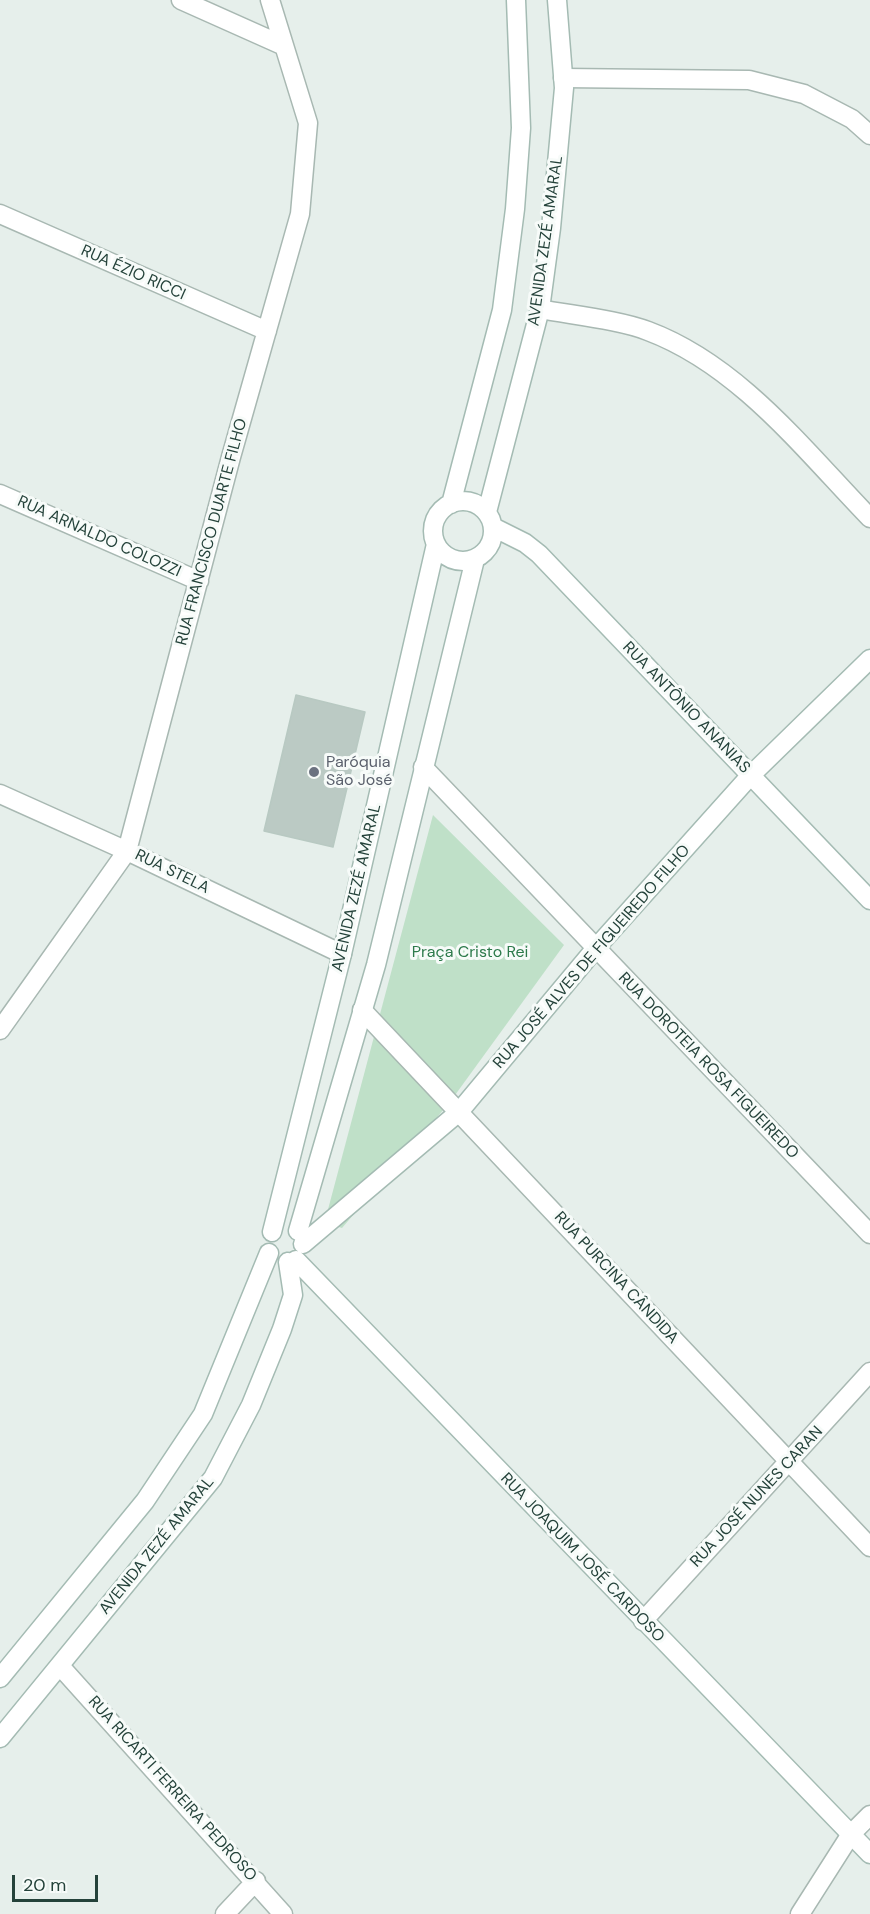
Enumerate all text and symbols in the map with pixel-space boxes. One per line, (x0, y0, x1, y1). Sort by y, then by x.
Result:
street label: AVENIDA ZEZÉ AMARAL (525, 155, 567, 327)
street label: RUA ÉZIO RICCI (78, 241, 188, 305)
street label: RUA FRANCISCO DUARTE FILHO (172, 416, 252, 648)
street label: RUA ARNALDO COLOZZI (14, 492, 184, 582)
street label: RUA ANTÔNIO ANANIAS (618, 638, 754, 778)
place label: Paróquia São José (326, 753, 392, 791)
marker: Paróquia São José (307, 765, 321, 779)
street label: AVENIDA ZEZÉ AMARAL (328, 802, 386, 974)
street label: RUA JOSÉ ALVES DE FIGUEIREDO FILHO (490, 841, 694, 1073)
street label: RUA STELA (132, 846, 212, 898)
park label: Praça Cristo Rei (412, 943, 528, 963)
street label: RUA DOROTEIA ROSA FIGUEIREDO (614, 969, 802, 1163)
street label: RUA PURCINA CÂNDIDA (550, 1208, 682, 1348)
street label: RUA JOSÉ NUNES CARAN (687, 1423, 827, 1571)
street label: RUA JOAQUIM JOSÉ CARDOSO (496, 1469, 668, 1647)
street label: AVENIDA ZEZÉ AMARAL (96, 1473, 218, 1619)
street label: RUA RICARTI FERREIRA PEDROSO (84, 1692, 260, 1886)
scale bar (15, 1863, 100, 1901)
text: 20 m (23, 1873, 66, 1897)

